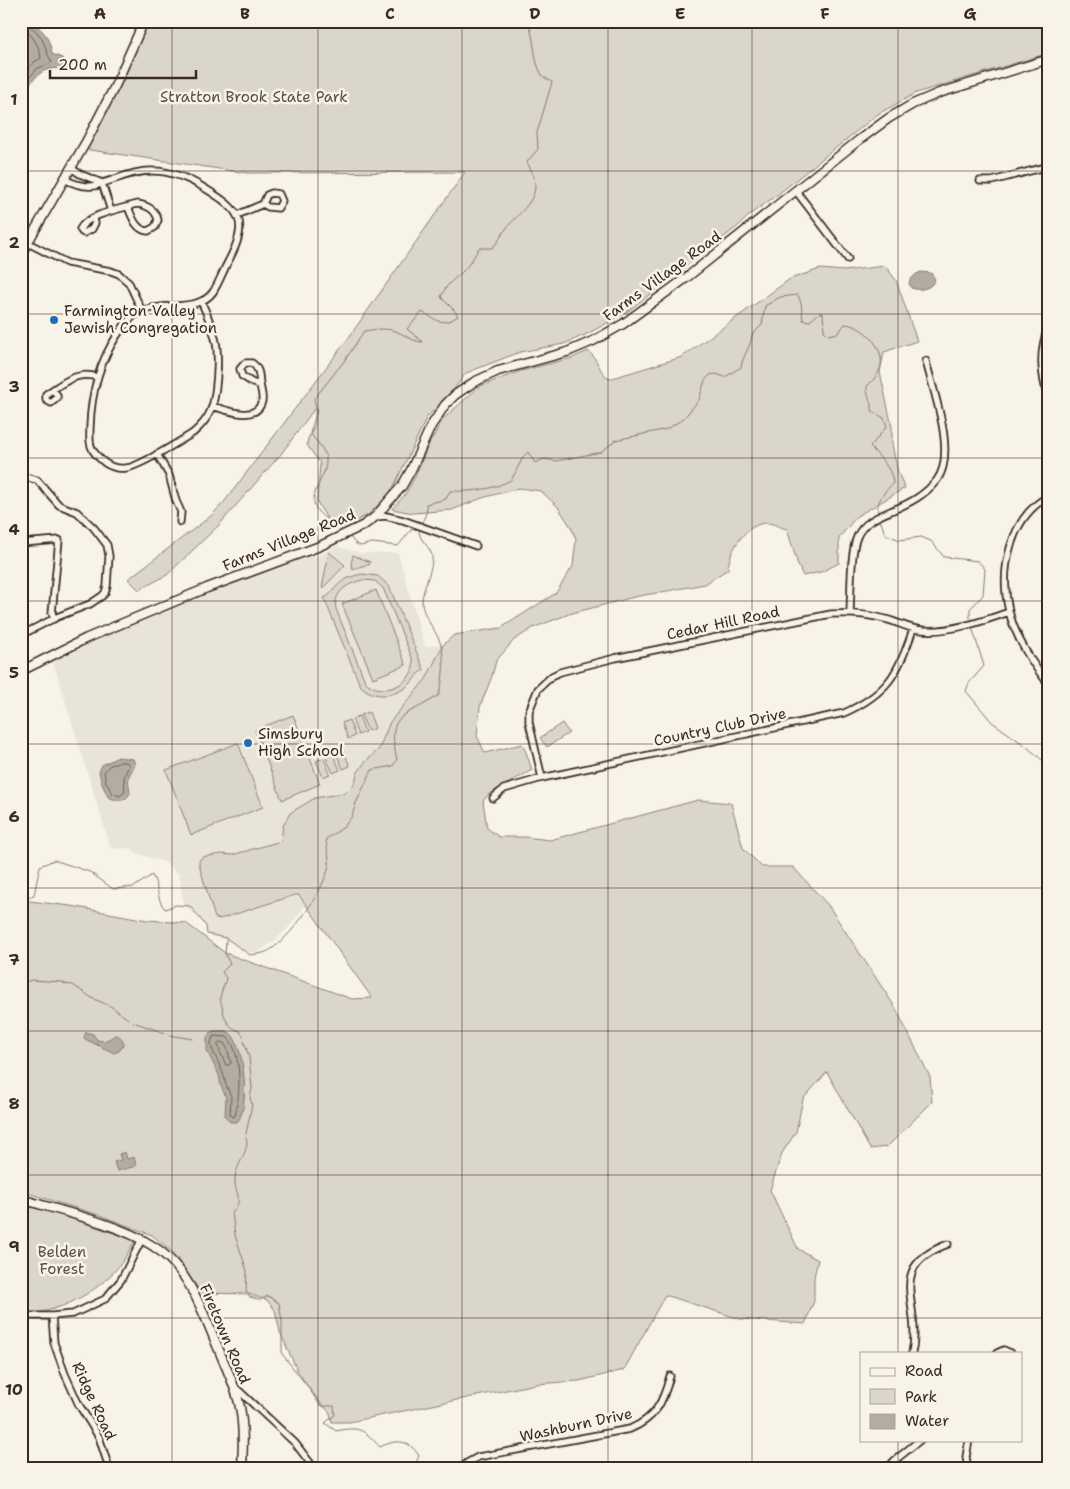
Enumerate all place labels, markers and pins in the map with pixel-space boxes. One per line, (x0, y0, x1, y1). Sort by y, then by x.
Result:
place label: Farmington Valley Jewish Congregation (64, 301, 217, 338)
marker: Farmington Valley Jewish Congregation (48, 314, 60, 326)
place label: Simsbury High School (258, 724, 344, 761)
marker: Simsbury High School (242, 737, 254, 749)

